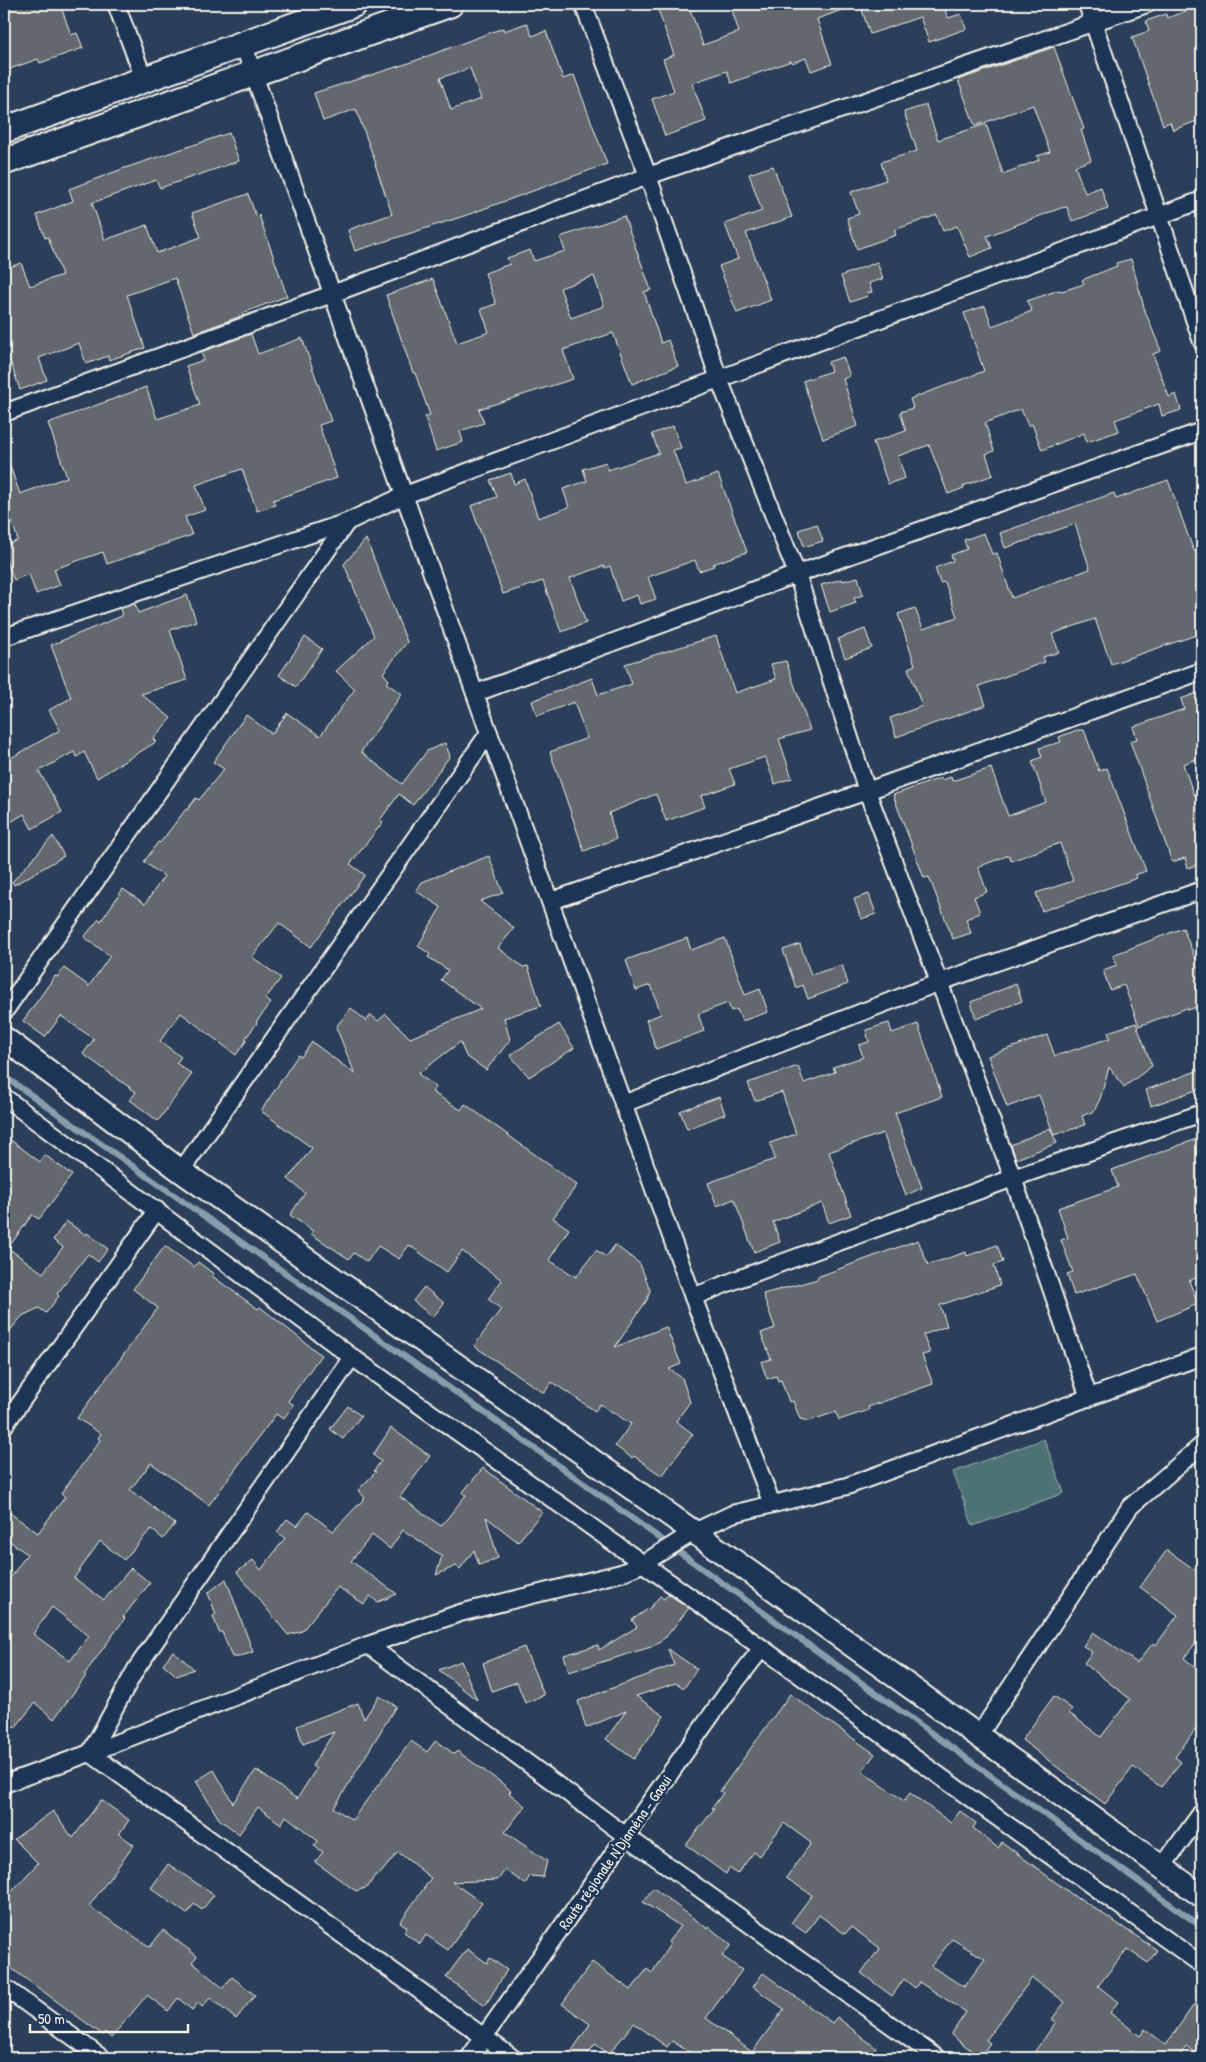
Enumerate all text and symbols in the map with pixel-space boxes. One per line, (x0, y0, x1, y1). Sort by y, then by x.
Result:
street label: Route régionale N'Djaména - Gaoui (553, 1770, 677, 1934)
scale bar (30, 2002, 188, 2034)
text: 50 m (38, 2008, 65, 2029)

